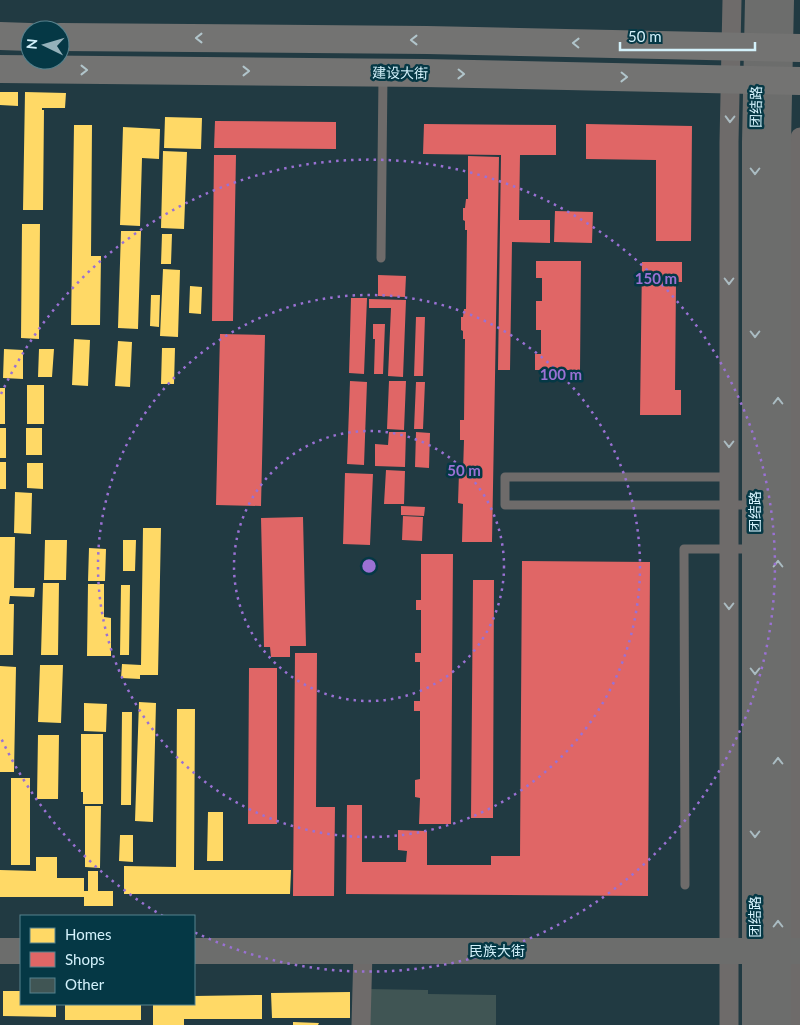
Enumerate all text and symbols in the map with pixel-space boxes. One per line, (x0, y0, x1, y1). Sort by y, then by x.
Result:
north arrow (20, 20, 70, 70)
scale bar (620, 20, 755, 52)
text: 50 m (628, 27, 662, 45)
one-way arrow (195, 33, 202, 43)
one-way arrow (410, 35, 418, 45)
text: N (23, 38, 40, 50)
one-way arrow (572, 38, 580, 48)
street label: 建设大街 (372, 64, 428, 81)
one-way arrow (80, 65, 88, 75)
one-way arrow (242, 66, 250, 76)
one-way arrow (457, 68, 465, 79)
one-way arrow (620, 72, 628, 83)
street label: 团结路 (747, 86, 764, 128)
one-way arrow (725, 115, 735, 123)
one-way arrow (750, 168, 760, 175)
text: 150 m (635, 269, 677, 287)
one-way arrow (724, 278, 734, 285)
one-way arrow (750, 330, 760, 338)
text: 100 m (540, 365, 582, 383)
one-way arrow (773, 397, 783, 405)
one-way arrow (724, 440, 734, 448)
text: 50 m (447, 461, 481, 479)
street label: 团结路 (746, 491, 763, 533)
centre of rings (360, 557, 378, 575)
one-way arrow (773, 560, 783, 568)
one-way arrow (724, 602, 734, 610)
one-way arrow (750, 668, 760, 675)
one-way arrow (773, 757, 783, 765)
one-way arrow (750, 830, 760, 838)
street label: 团结路 (746, 896, 763, 938)
legend (20, 915, 195, 1005)
one-way arrow (773, 920, 783, 928)
text: Homes (65, 925, 111, 943)
street label: 民族大街 (469, 942, 525, 959)
text: Shops (65, 950, 105, 968)
text: Other (65, 975, 105, 993)

